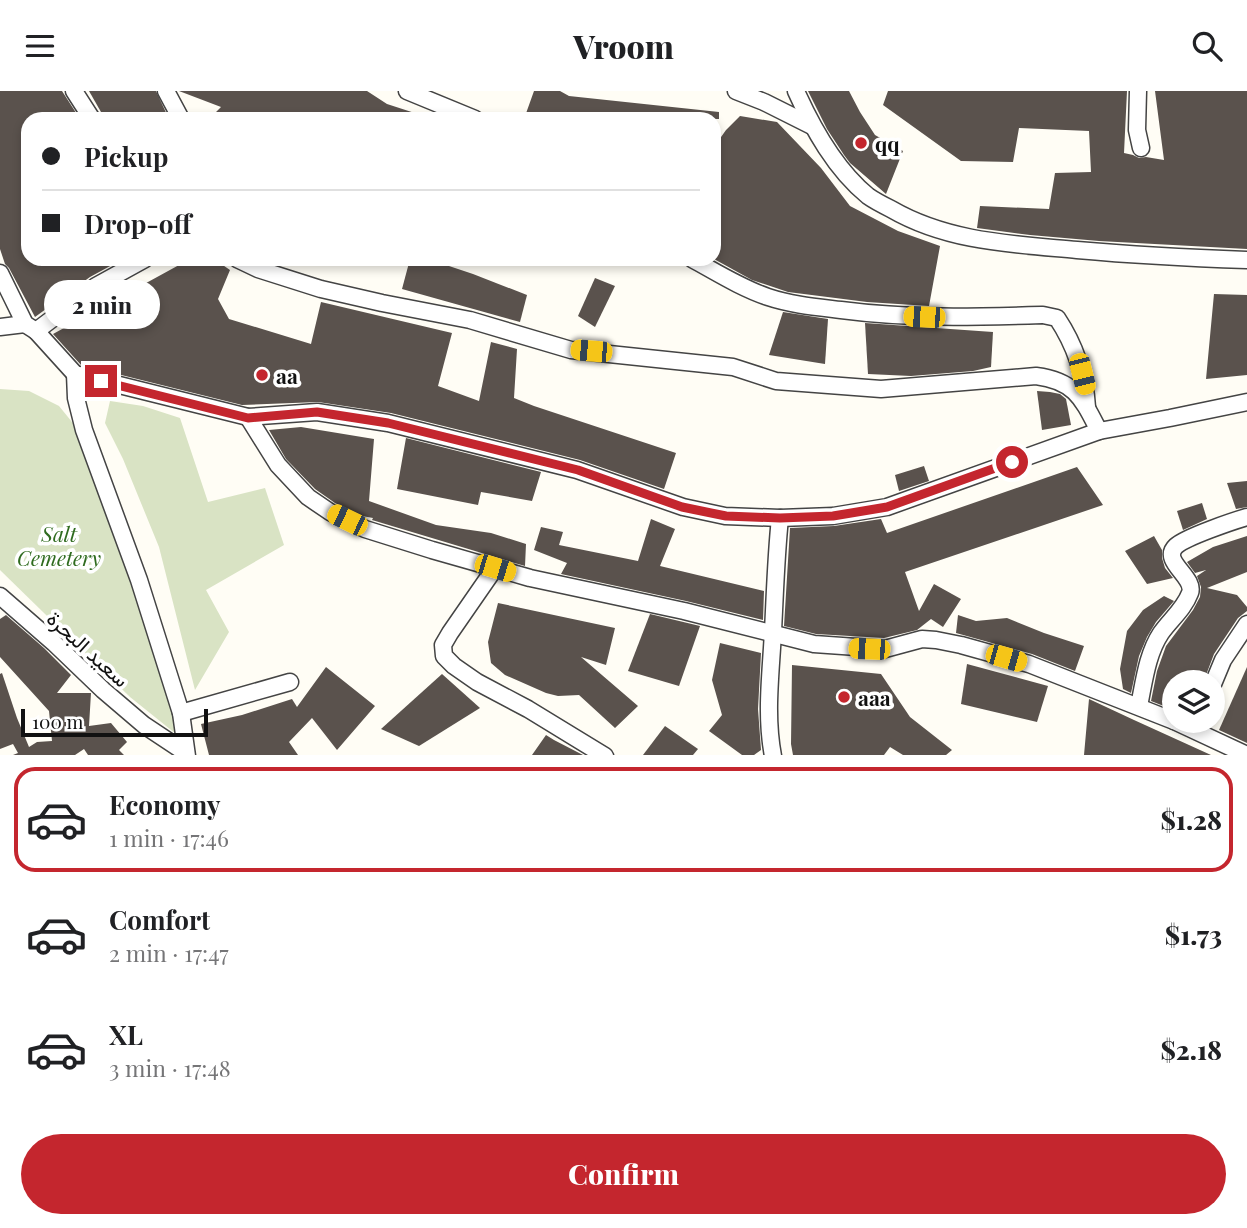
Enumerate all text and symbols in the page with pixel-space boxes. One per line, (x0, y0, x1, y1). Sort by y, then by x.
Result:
text: Vroom (573, 24, 674, 67)
icon: menu (21, 27, 59, 65)
icon: search (1188, 27, 1226, 65)
place label: qq (875, 129, 900, 157)
marker: qq (853, 135, 869, 151)
text: Pickup (84, 139, 168, 174)
text: Drop-off (84, 206, 191, 241)
callout: 2 min (43, 279, 159, 329)
text: 2 min (72, 289, 132, 320)
car (903, 306, 946, 328)
car (570, 339, 613, 363)
car (1067, 351, 1098, 397)
place label: aa (276, 361, 298, 389)
route end (85, 365, 117, 397)
marker: aa (254, 367, 270, 383)
route start (996, 446, 1028, 478)
car (324, 501, 371, 539)
park label: Salt Cemetery (17, 519, 101, 571)
car (472, 552, 519, 584)
street label: سعيد البحرة (41, 604, 136, 693)
car (848, 638, 891, 660)
car (983, 642, 1030, 674)
map controls (1162, 670, 1225, 733)
button: layers (1162, 670, 1225, 733)
place label: aaa (858, 683, 891, 711)
marker: aaa (836, 689, 852, 705)
scale bar (21, 706, 208, 738)
text: 100 m (32, 708, 83, 734)
text: Economy (109, 787, 220, 822)
icon: car (25, 788, 88, 851)
text: $1.28 (1160, 802, 1222, 837)
text: 1 min · 17:46 (109, 822, 229, 853)
text: Comfort (109, 902, 210, 937)
icon: car (25, 903, 88, 966)
text: $1.73 (1165, 917, 1222, 952)
text: 2 min · 17:47 (109, 937, 229, 968)
text: XL (109, 1017, 143, 1052)
icon: car (25, 1018, 88, 1081)
text: $2.18 (1160, 1032, 1222, 1067)
text: 3 min · 17:48 (109, 1052, 231, 1083)
button: Confirm (21, 1134, 1226, 1214)

